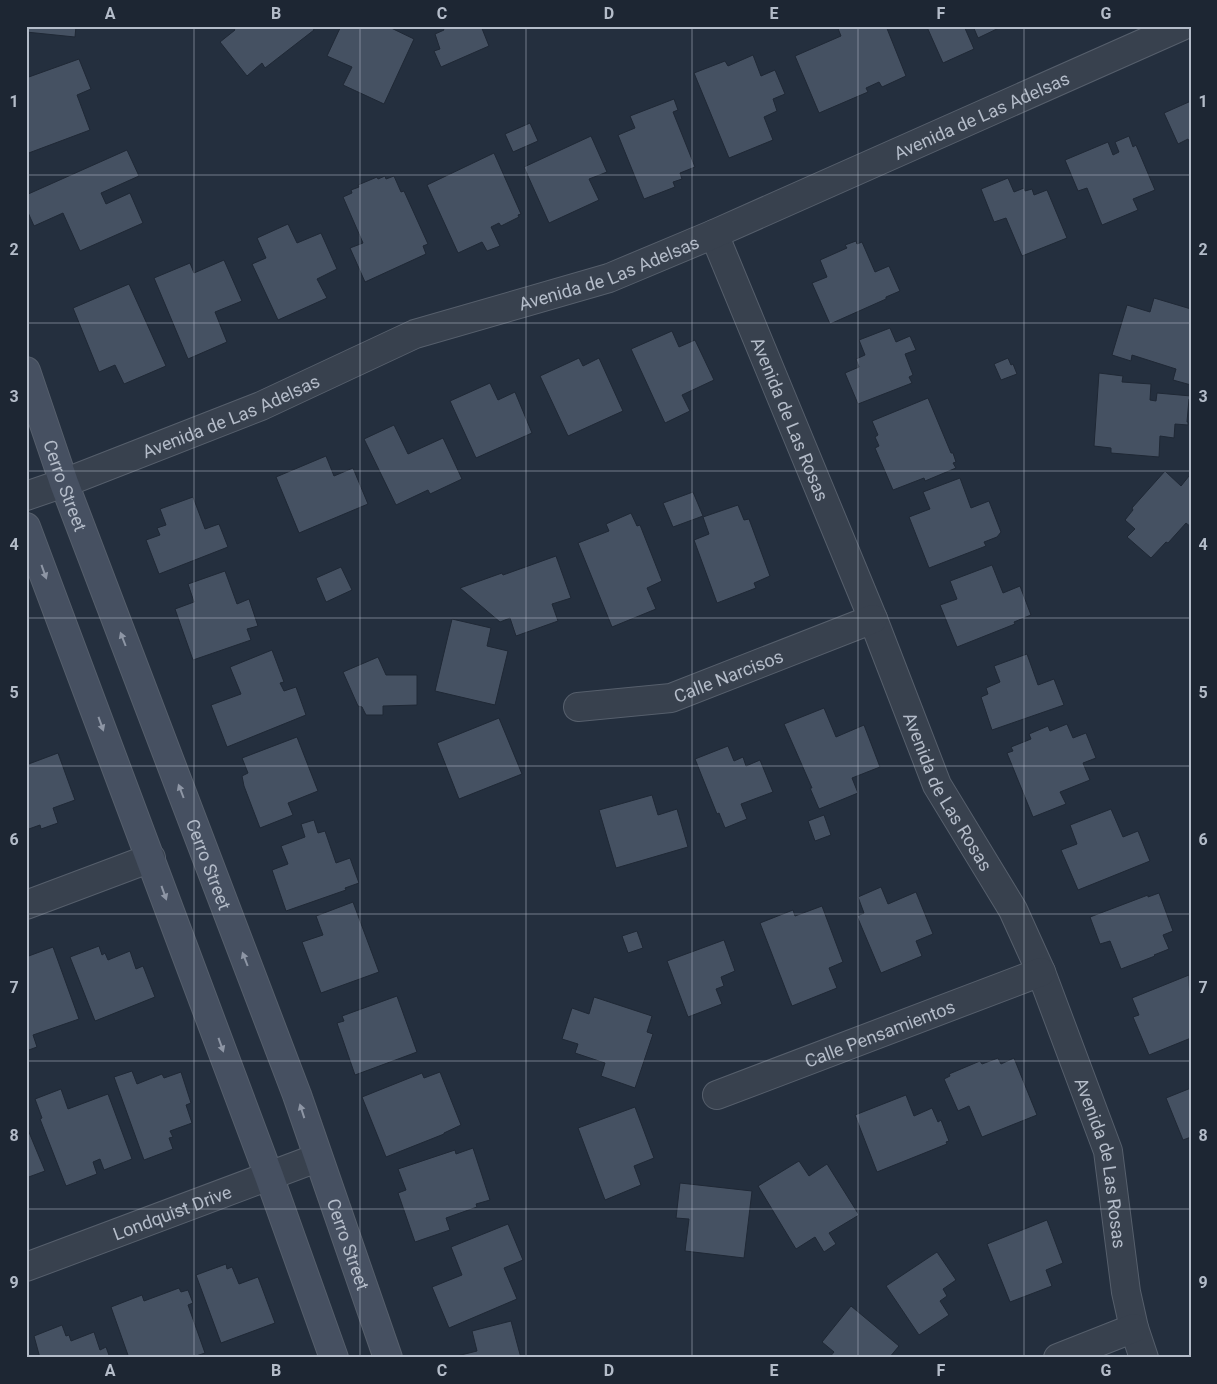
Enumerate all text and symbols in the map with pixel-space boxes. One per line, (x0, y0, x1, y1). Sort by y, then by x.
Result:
text: A (105, 4, 116, 23)
text: B (271, 4, 281, 23)
text: C (437, 4, 447, 23)
text: D (604, 4, 614, 23)
text: E (770, 4, 779, 23)
text: F (937, 4, 946, 23)
text: G (1101, 4, 1112, 23)
street label: Avenida de Las Adelsas (890, 67, 1072, 163)
text: 1 (9, 92, 19, 111)
text: 1 (1198, 92, 1208, 111)
street label: Avenida de Las Adelsas (516, 231, 702, 314)
text: 2 (9, 240, 19, 259)
text: 2 (1198, 240, 1208, 259)
street label: Avenida de Las Rosas (747, 334, 834, 504)
street label: Avenida de Las Adelsas (139, 370, 323, 462)
text: 3 (9, 387, 19, 406)
text: 3 (1198, 387, 1208, 406)
street label: Cerro Street (40, 437, 92, 534)
text: 4 (9, 535, 19, 554)
text: 4 (1198, 535, 1208, 554)
one-way arrow (40, 565, 48, 580)
one-way arrow (119, 631, 127, 646)
street label: Calle Narcisos (671, 645, 786, 706)
text: 5 (9, 683, 19, 702)
text: 5 (1198, 683, 1208, 702)
street label: Avenida de Las Rosas (899, 709, 997, 874)
one-way arrow (98, 717, 105, 732)
one-way arrow (177, 783, 185, 798)
street label: Cerro Street (182, 816, 236, 913)
text: 6 (9, 830, 19, 849)
text: 6 (1198, 830, 1208, 849)
one-way arrow (160, 886, 168, 901)
one-way arrow (241, 951, 249, 966)
text: 7 (9, 978, 19, 997)
text: 7 (1198, 978, 1208, 997)
street label: Calle Pensamientos (802, 995, 958, 1071)
one-way arrow (217, 1038, 225, 1052)
street label: Avenida de Las Rosas (1071, 1075, 1131, 1249)
one-way arrow (298, 1104, 305, 1119)
text: 8 (9, 1126, 19, 1145)
text: 8 (1198, 1126, 1208, 1145)
street label: Londquist Drive (110, 1181, 234, 1244)
street label: Cerro Street (323, 1196, 374, 1293)
text: 9 (9, 1273, 19, 1292)
text: 9 (1198, 1273, 1208, 1292)
text: A (105, 1361, 116, 1380)
text: B (271, 1361, 281, 1380)
text: C (437, 1361, 447, 1380)
text: D (604, 1361, 614, 1380)
text: E (770, 1361, 779, 1380)
text: F (937, 1361, 946, 1380)
text: G (1101, 1361, 1112, 1380)

